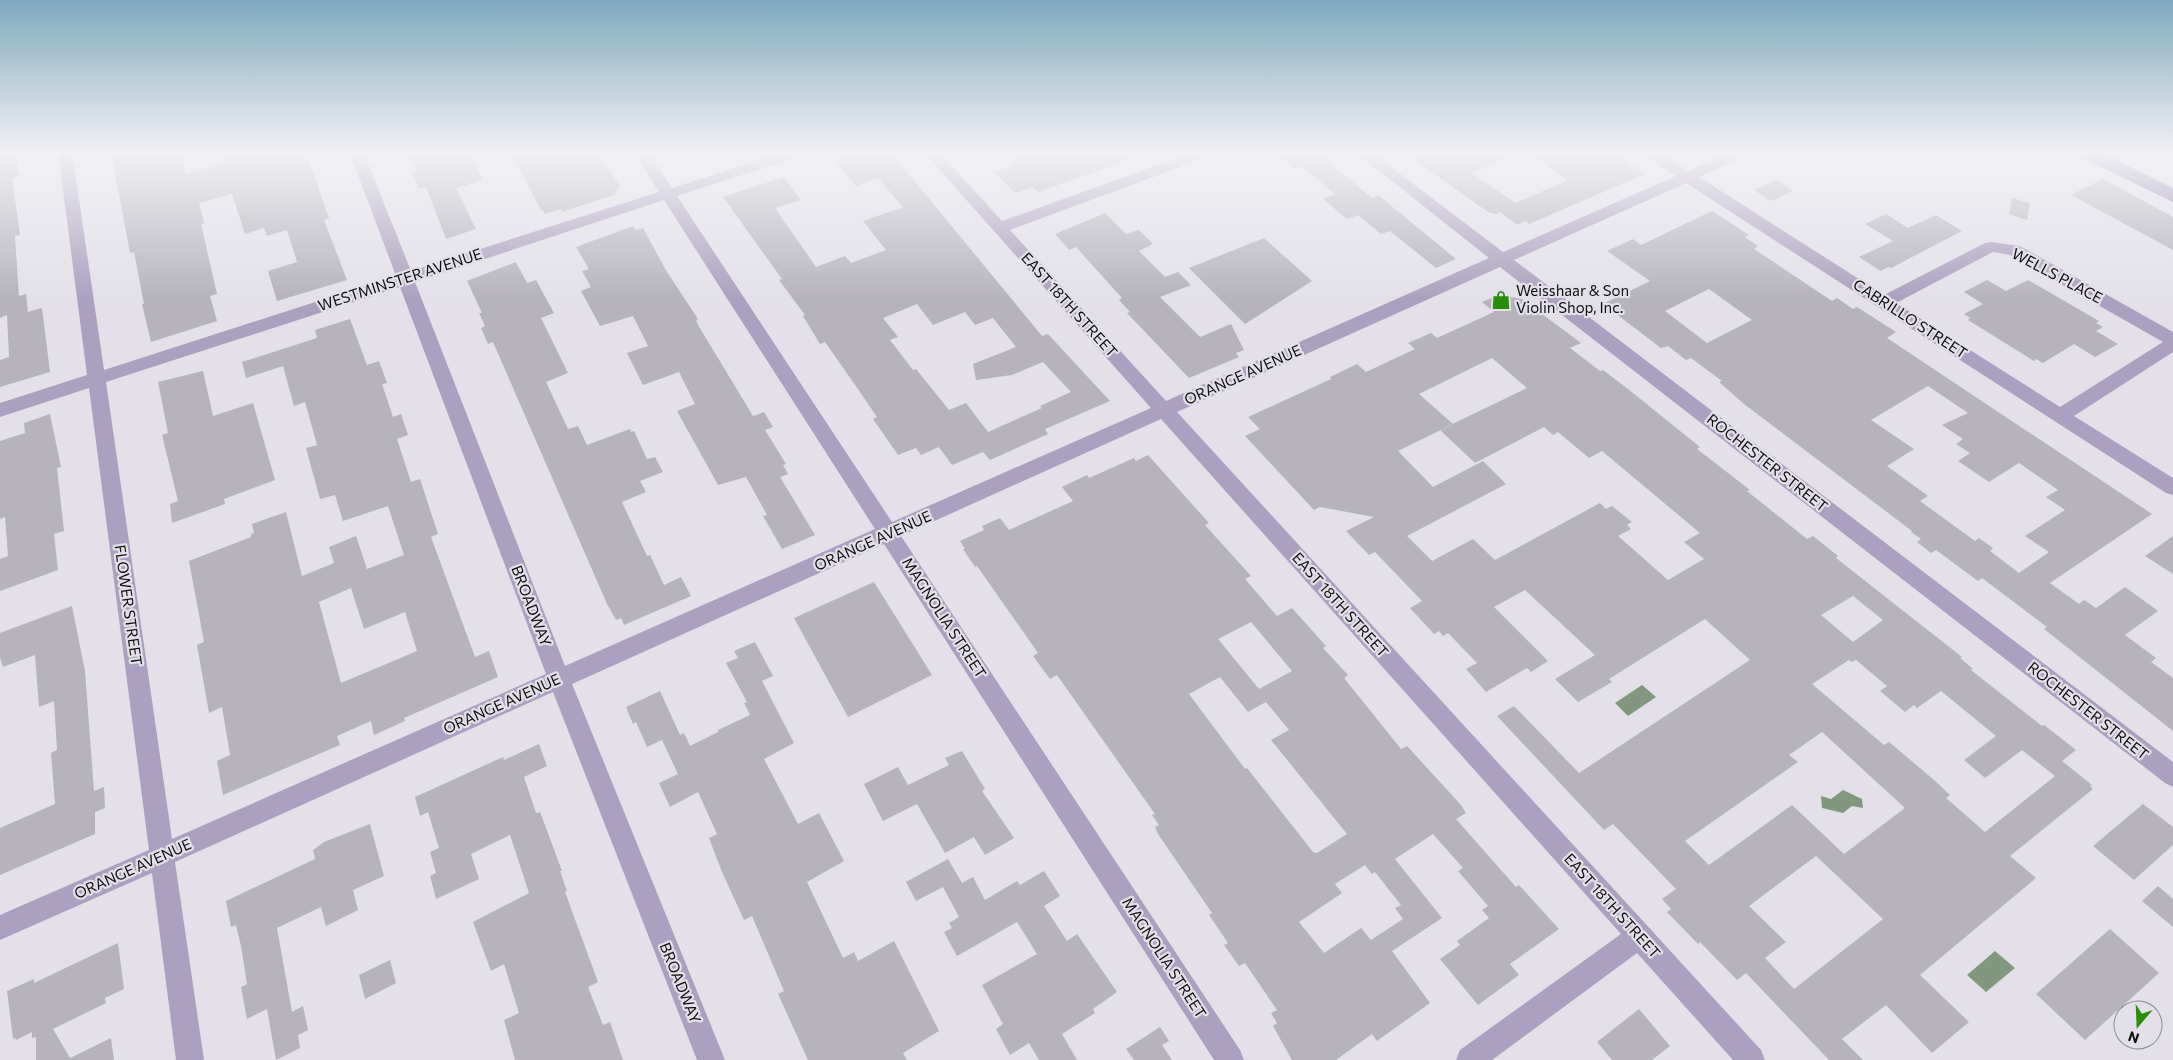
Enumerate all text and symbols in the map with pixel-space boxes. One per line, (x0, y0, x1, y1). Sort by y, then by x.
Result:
street label: WESTMINSTER AVENUE (315, 244, 484, 314)
street label: WELLS PLACE (2009, 244, 2106, 307)
street label: EAST 18TH STREET (1018, 248, 1122, 361)
street label: CABRILLO STREET (1850, 275, 1971, 362)
place label: Weisshaar & Son Violin Shop, Inc. (1516, 281, 1629, 316)
shop icon: Weisshaar & Son Violin Shop, Inc. (1490, 289, 1512, 311)
street label: ORANGE AVENUE (1181, 340, 1304, 408)
street label: ROCHESTER STREET (1704, 409, 1832, 515)
street label: ORANGE AVENUE (811, 506, 934, 574)
street label: FLOWER STREET (112, 543, 146, 667)
street label: EAST 18TH STREET (1289, 548, 1393, 661)
street label: MAGNOLIA STREET (899, 554, 991, 682)
street label: BROADWAY (508, 563, 556, 649)
street label: ROCHESTER STREET (2025, 657, 2153, 763)
street label: ORANGE AVENUE (440, 669, 563, 737)
street label: ORANGE AVENUE (71, 834, 194, 902)
street label: EAST 18TH STREET (1561, 849, 1665, 962)
street label: MAGNOLIA STREET (1119, 894, 1211, 1022)
street label: BROADWAY (657, 940, 705, 1026)
north arrow (2113, 1000, 2163, 1050)
text: N (2126, 1028, 2141, 1048)

